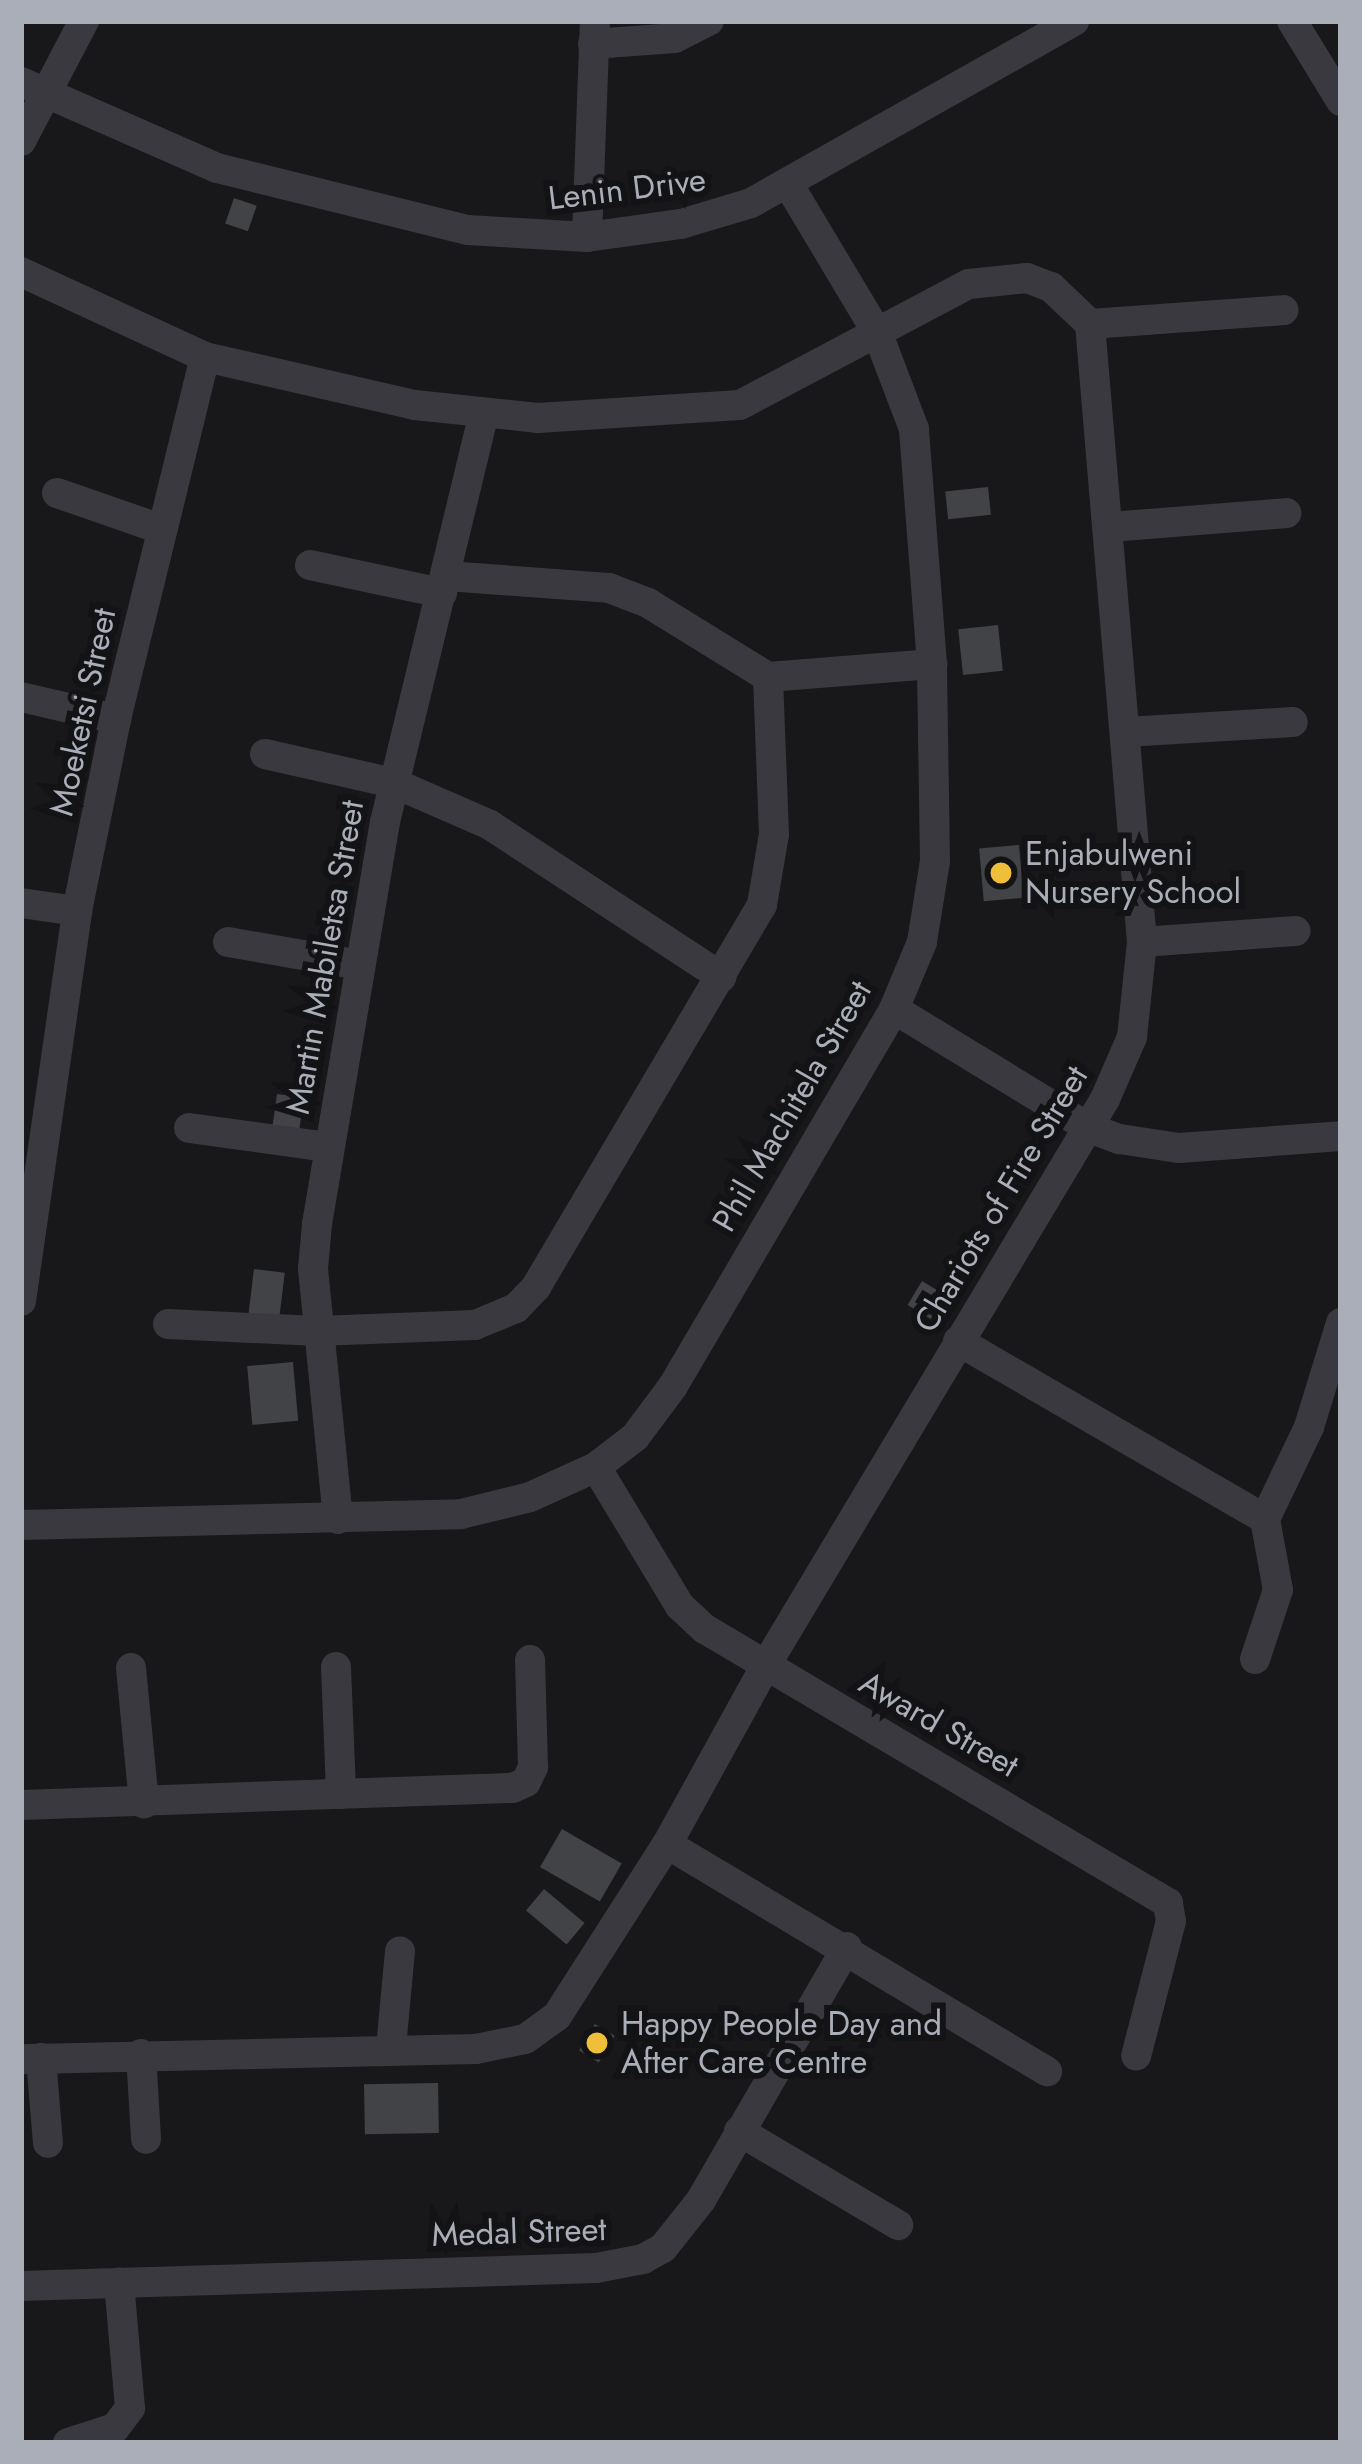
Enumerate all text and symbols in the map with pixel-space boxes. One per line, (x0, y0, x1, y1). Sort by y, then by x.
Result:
street label: Lenin Drive (546, 160, 708, 218)
street label: Moeketsi Street (42, 605, 124, 819)
street label: Martin Mabiletsa Street (278, 797, 372, 1117)
place label: Enjabulweni Nursery School (1025, 834, 1241, 912)
marker: Enjabulweni Nursery School (988, 860, 1014, 886)
street label: Phil Machitela Street (704, 974, 880, 1238)
street label: Chariots of Fire Street (906, 1059, 1096, 1339)
street label: Award Street (852, 1663, 1026, 1785)
place label: Happy People Day and After Care Centre (621, 2004, 942, 2082)
marker: Happy People Day and After Care Centre (584, 2030, 610, 2056)
street label: Medal Street (431, 2209, 607, 2255)

